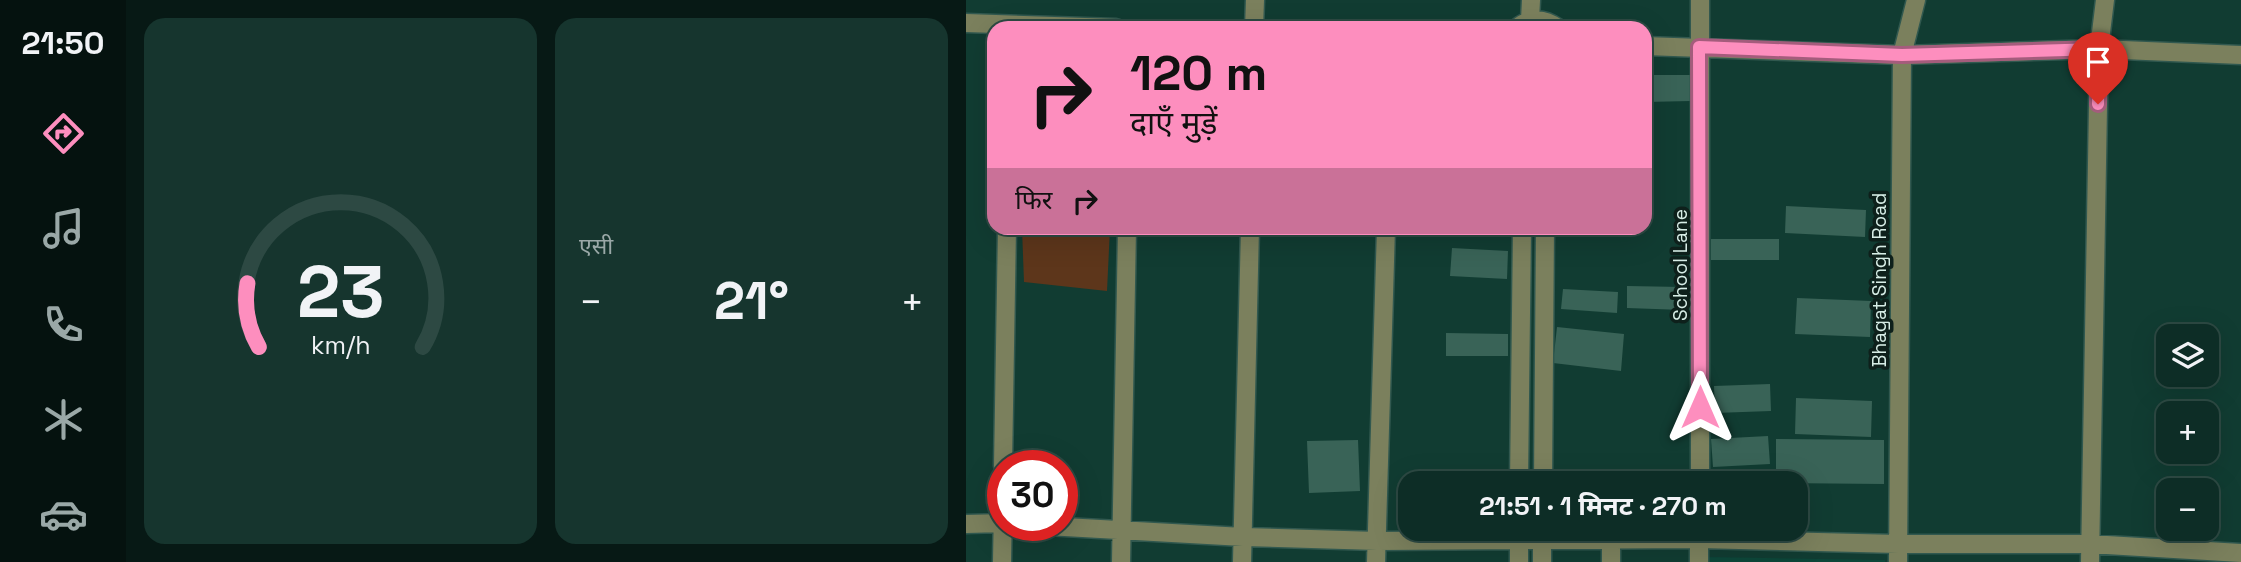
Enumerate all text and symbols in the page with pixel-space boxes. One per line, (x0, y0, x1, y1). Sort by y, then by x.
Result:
text: 21:50 (22, 23, 104, 63)
pin (2068, 32, 2128, 104)
text: 120 m (1130, 42, 1267, 104)
icon: arrive (2079, 43, 2117, 81)
icon: right (1015, 49, 1106, 140)
text: दाएँ मुड़ें (1130, 103, 1217, 143)
icon: directions (39, 109, 88, 158)
icon: right (1066, 182, 1104, 220)
text: फिर (1015, 183, 1052, 217)
street label: Bhagat Singh Road (1867, 193, 1892, 367)
icon: music (39, 204, 88, 253)
street label: School Lane (1668, 209, 1693, 321)
text: एसी (579, 231, 613, 261)
text: 23 (297, 245, 384, 338)
text: 21° (714, 268, 789, 334)
text: − (579, 278, 603, 326)
text: + (900, 278, 924, 326)
icon: phone (39, 300, 88, 349)
map controls (2156, 324, 2219, 541)
button: layers (2156, 324, 2219, 387)
text: km/h (311, 329, 370, 361)
position arrow (1663, 370, 1737, 444)
icon: climate (39, 395, 88, 444)
button: + (2156, 401, 2219, 464)
speed limit sign: 30 (987, 450, 1078, 541)
button: − (2156, 478, 2219, 541)
text: 21:51 · 1 मिनट · 270 m (1479, 489, 1727, 523)
icon: car (39, 490, 88, 539)

